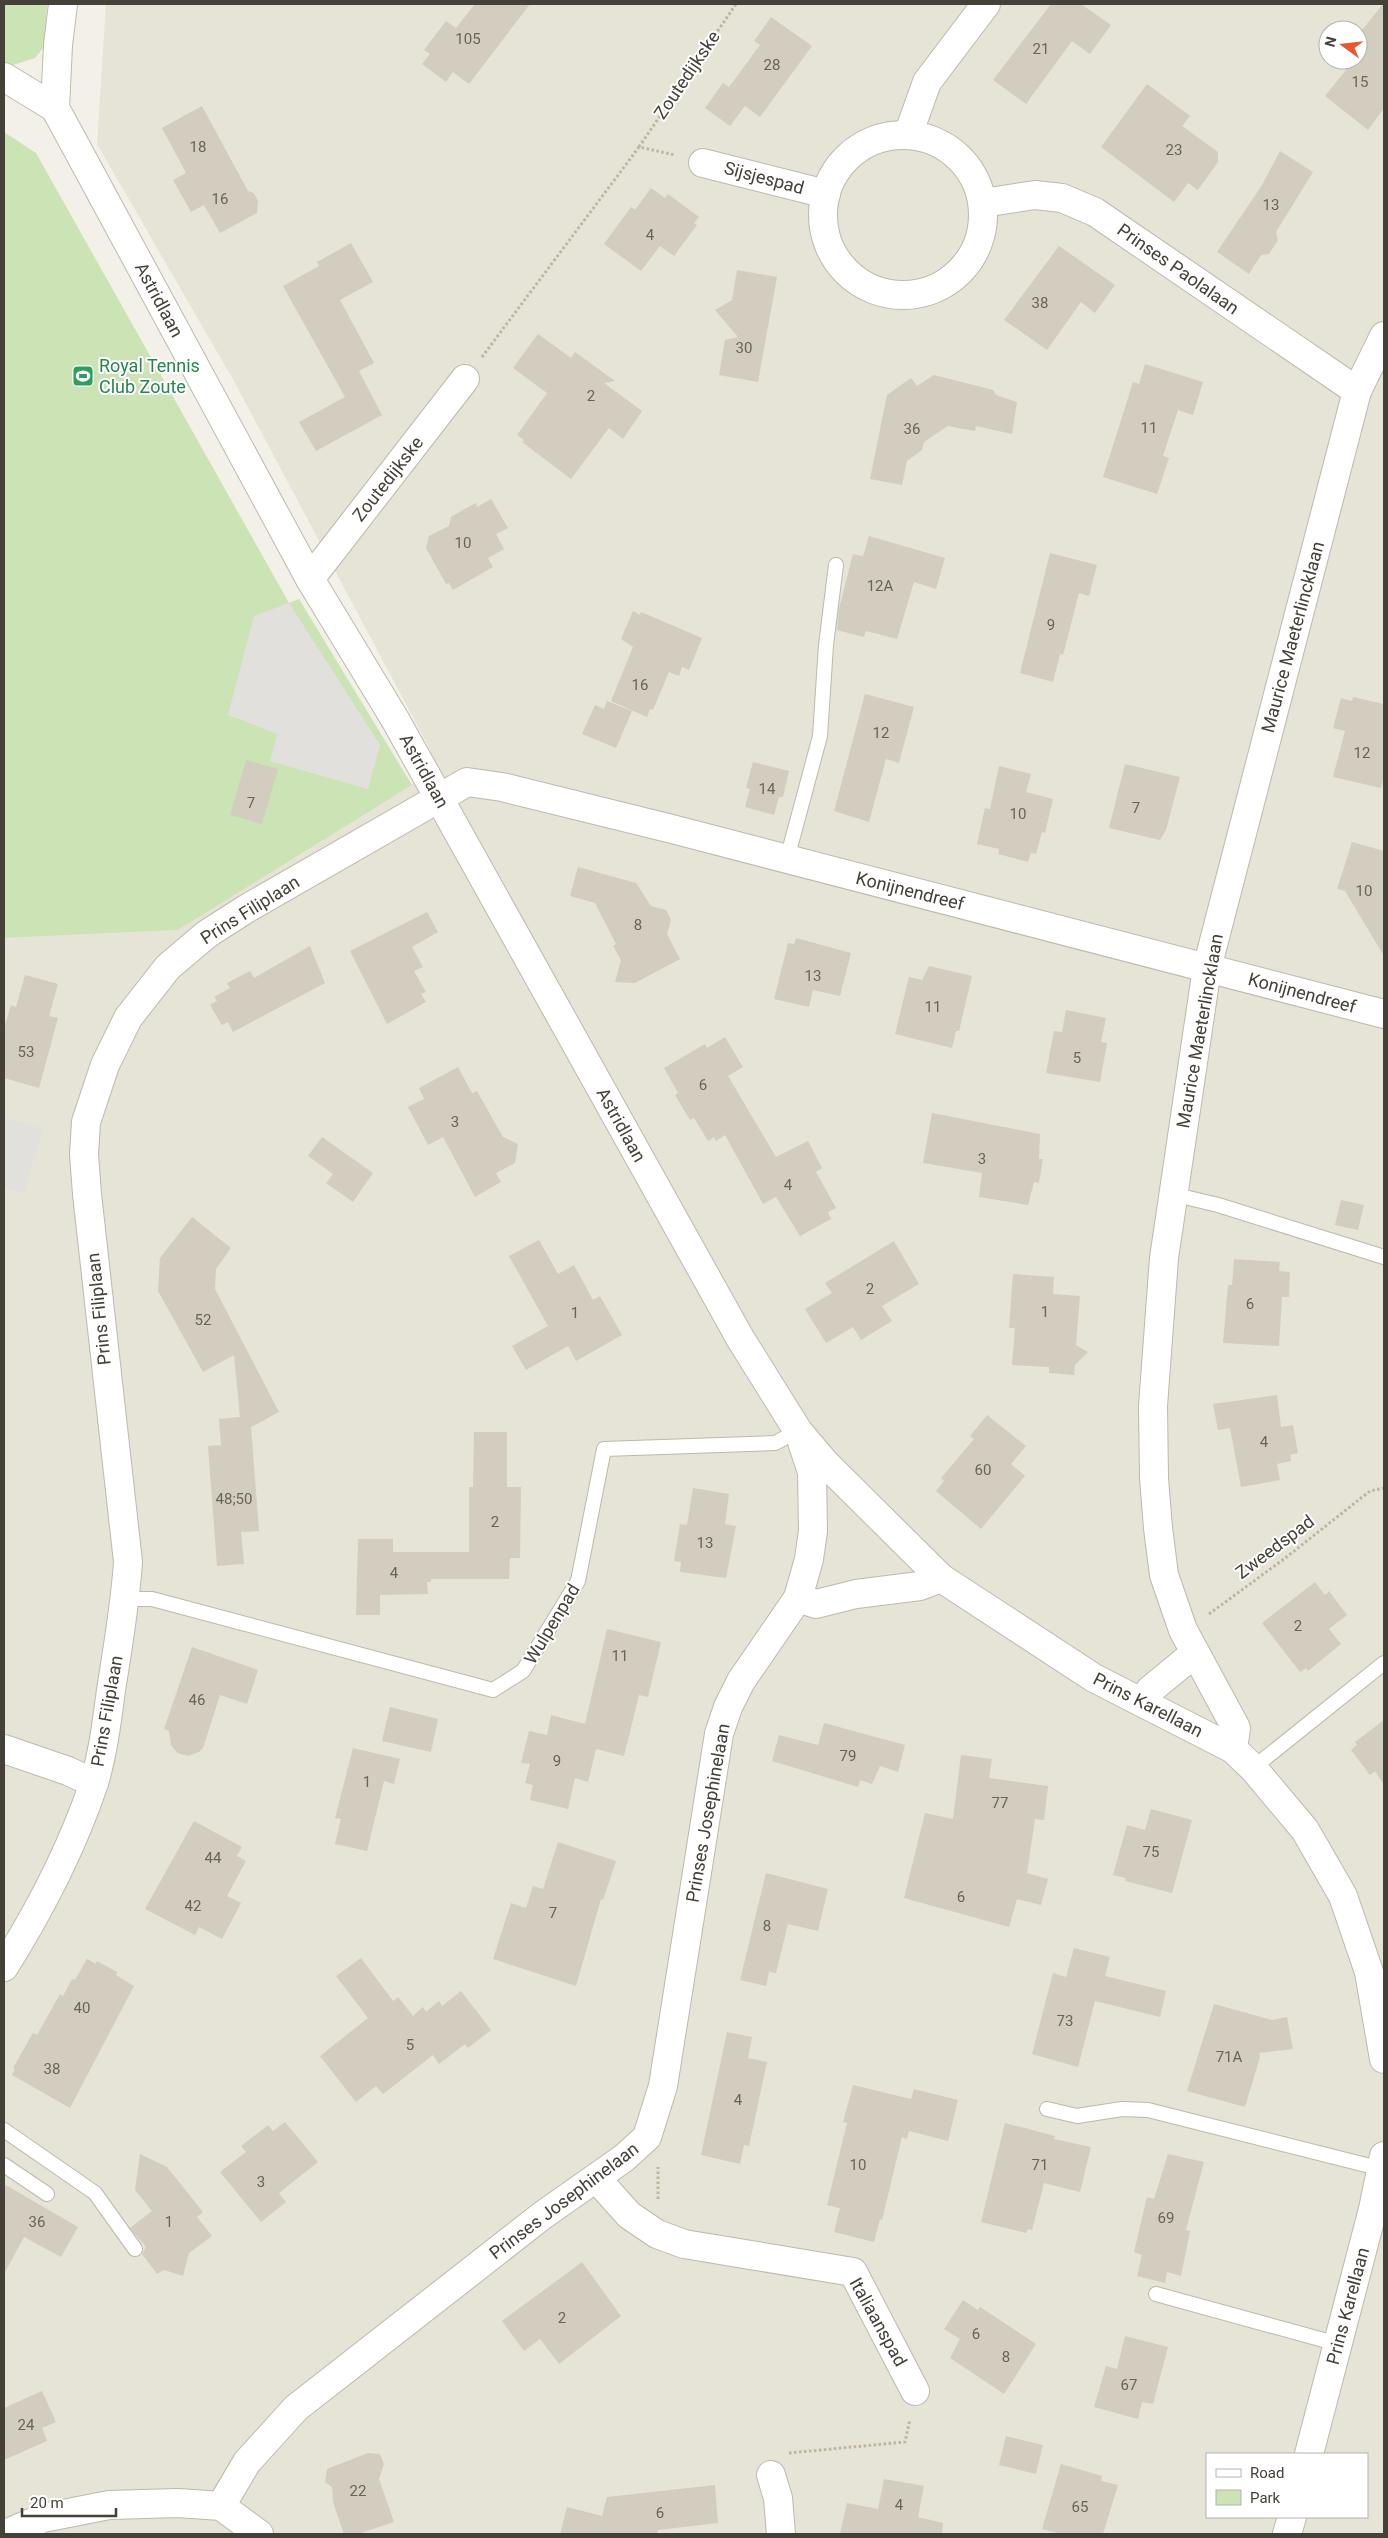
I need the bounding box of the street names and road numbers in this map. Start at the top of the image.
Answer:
street label: Zoutedijkske [649,27,724,123]
street label: Sijsjespad [722,157,806,198]
street label: Prinses Paolalaan [1113,219,1243,318]
street label: Astridlaan [131,259,188,341]
street label: Zoutedijkske [348,432,427,525]
street label: Maurice Maeterlincklaan [1257,539,1328,735]
street label: Astridlaan [396,730,453,811]
street label: Konijnendreef [854,867,967,914]
street label: Prins Filiplaan [196,871,303,948]
street label: Maurice Maeterlincklaan [1172,932,1227,1130]
street label: Konijnendreef [1246,968,1359,1017]
street label: Astridlaan [593,1084,650,1165]
street label: Prins Filiplaan [82,1252,115,1366]
street label: Zweedspad [1231,1510,1318,1583]
street label: Wulpenpad [519,1580,584,1668]
street label: Prins Filiplaan [86,1654,127,1768]
street label: Prins Karellaan [1090,1668,1207,1741]
street label: Prinses Josephinelaan [681,1722,734,1904]
street label: Prinses Josephinelaan [485,2138,642,2264]
street label: Prins Karellaan [1322,2245,1373,2367]
street label: Italiaanspad [845,2274,911,2370]

